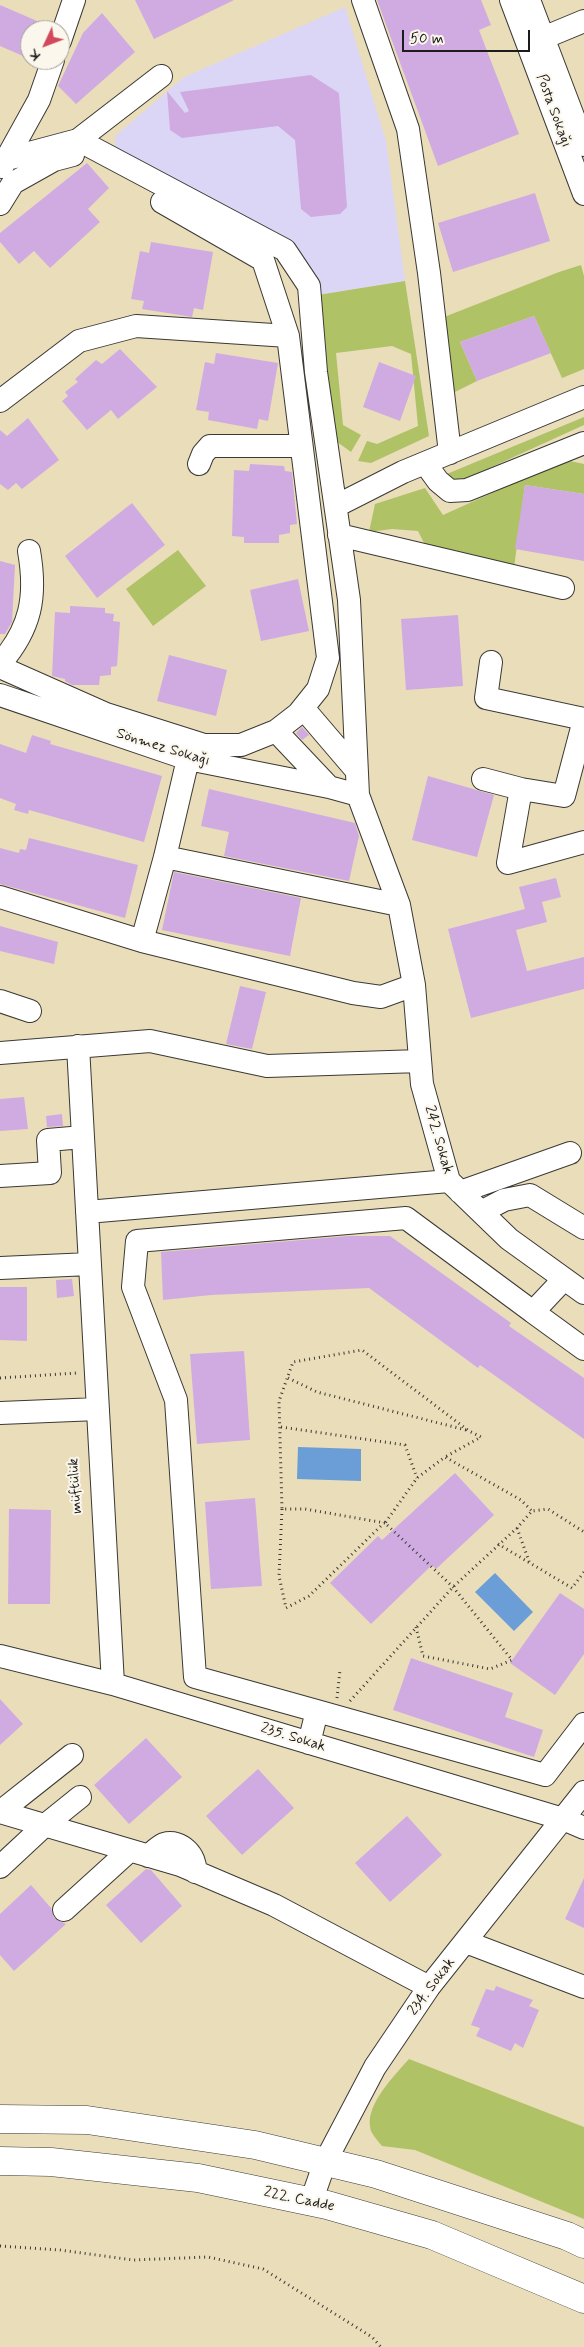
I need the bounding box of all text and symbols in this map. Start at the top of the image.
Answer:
north arrow [20,20,70,70]
scale bar [404,20,532,52]
text: 50 m [410,29,444,49]
text: K [25,45,45,64]
street label: Posta Sokağı [531,72,575,150]
street label: Sönmez Sokağı [114,725,212,771]
street label: 242. Sokak [420,1104,456,1176]
street label: müftülük [65,1458,87,1514]
street label: 235. Sokak [258,1720,328,1756]
street label: 234. Sokak [404,1955,460,2019]
street label: 222. Cadde [262,2184,336,2216]

